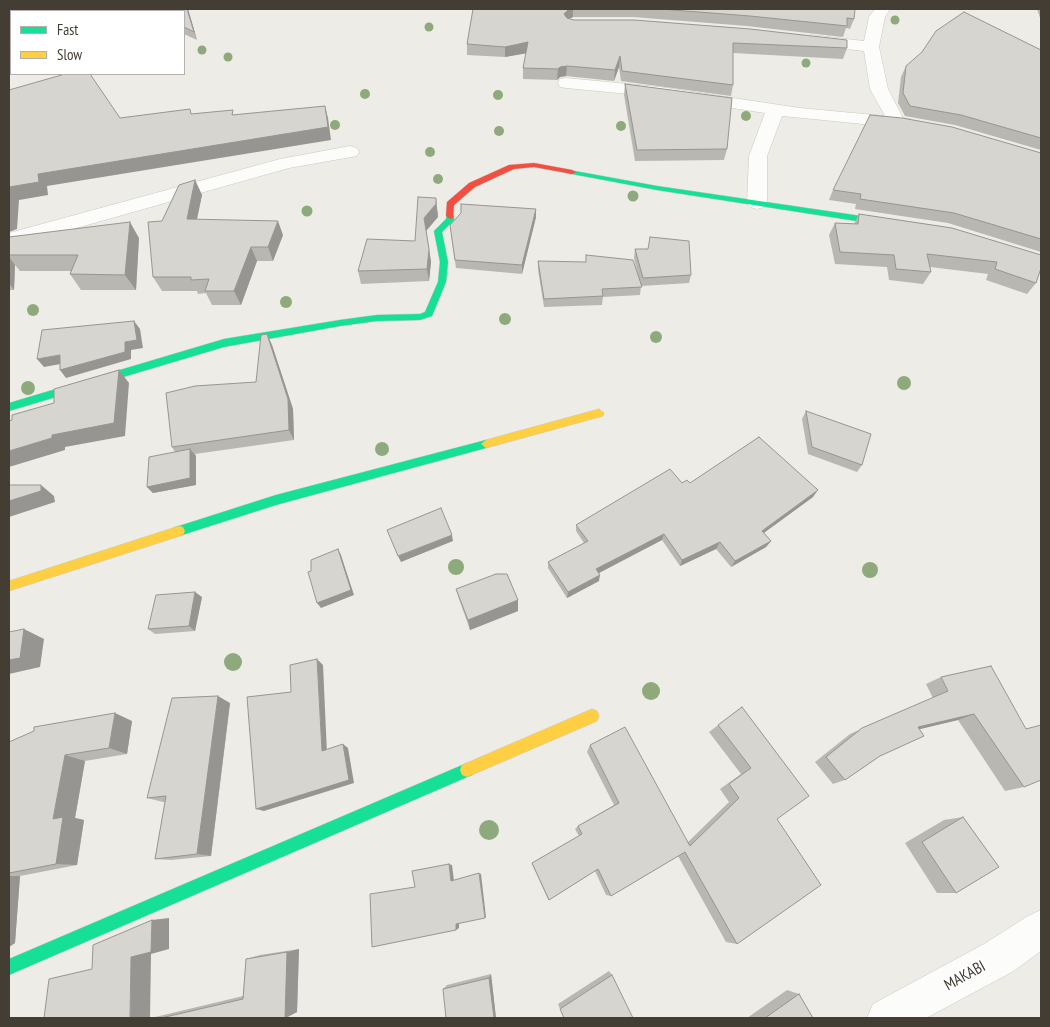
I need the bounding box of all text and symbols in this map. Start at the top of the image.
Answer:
legend [10,10,185,75]
text: Fast [57,20,78,39]
text: Slow [57,45,82,64]
street label: MAKABI [941,957,989,995]

